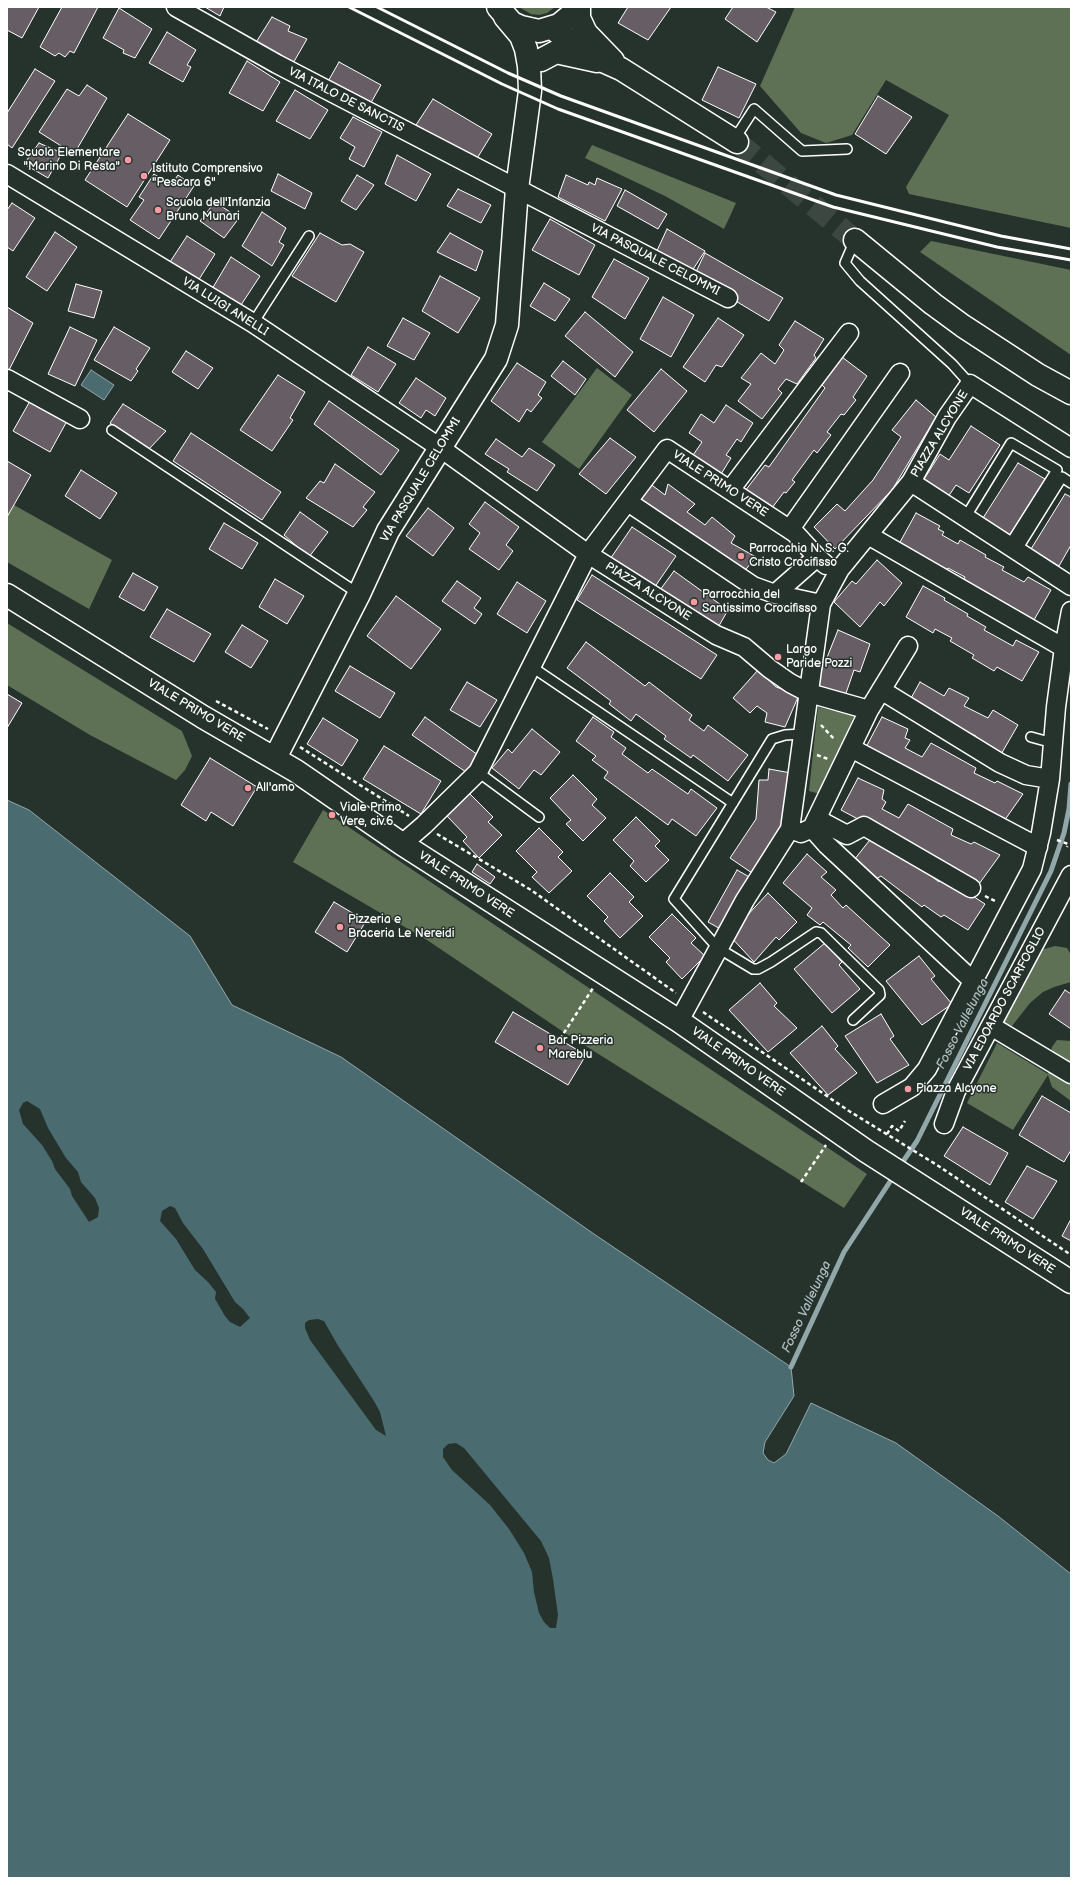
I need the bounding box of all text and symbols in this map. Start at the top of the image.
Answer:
street label: VIA ITALO DE SANCTIS [286,65,406,135]
place label: Scuola Elementare "Marino Di Resta" [17,146,120,174]
marker: Scuola Elementare "Marino Di Resta" [123,155,133,165]
place label: Istituto Comprensivo "Pescara 6" [152,162,263,190]
marker: Istituto Comprensivo "Pescara 6" [139,171,149,181]
place label: Scuola dell'Infanzia Bruno Munari [166,196,271,224]
marker: Scuola dell'Infanzia Bruno Munari [153,205,163,215]
street label: VIA PASQUALE CELOMMI [588,221,722,299]
street label: VIA LUIGI ANELLI [179,275,271,339]
street label: PIAZZA ALCYONE [908,388,972,480]
street label: VIA PASQUALE CELOMMI [378,415,464,545]
street label: VIALE PRIMO VERE [670,448,770,520]
place label: Parrocchia N. S. G. Cristo Crocifisso [749,542,849,570]
marker: Parrocchia N. S. G. Cristo Crocifisso [736,551,746,561]
street label: PIAZZA ALCYONE [602,560,694,624]
place label: Parrocchia del Santissimo Crocifisso [702,588,817,616]
marker: Parrocchia del Santissimo Crocifisso [689,597,699,607]
place label: Largo Paride Pozzi [786,643,852,671]
marker: Largo Paride Pozzi [773,652,783,662]
street label: VIALE PRIMO VERE [145,676,247,746]
place label: All'amo [256,781,295,795]
marker: All'amo [243,783,253,793]
place label: Viale Primo Vere, civ.6 [340,801,401,829]
marker: Viale Primo Vere, civ.6 [327,810,337,820]
street label: VIALE PRIMO VERE [416,849,516,921]
place label: Pizzeria e Braceria Le Nereidi [348,913,455,941]
marker: Pizzeria e Braceria Le Nereidi [335,922,345,932]
street label: VIA EDOARDO SCARFOGLIO [961,925,1049,1073]
water label: Fosso Vallelunga [933,976,993,1072]
street label: VIALE PRIMO VERE [688,1024,788,1100]
place label: Bar Pizzeria Mareblu [548,1034,613,1062]
marker: Bar Pizzeria Mareblu [535,1043,545,1053]
place label: Piazza Alcyone [916,1082,997,1096]
marker: Piazza Alcyone [903,1084,913,1094]
street label: VIALE PRIMO VERE [957,1205,1057,1277]
water label: Fosso Vallelunga [779,1259,835,1355]

